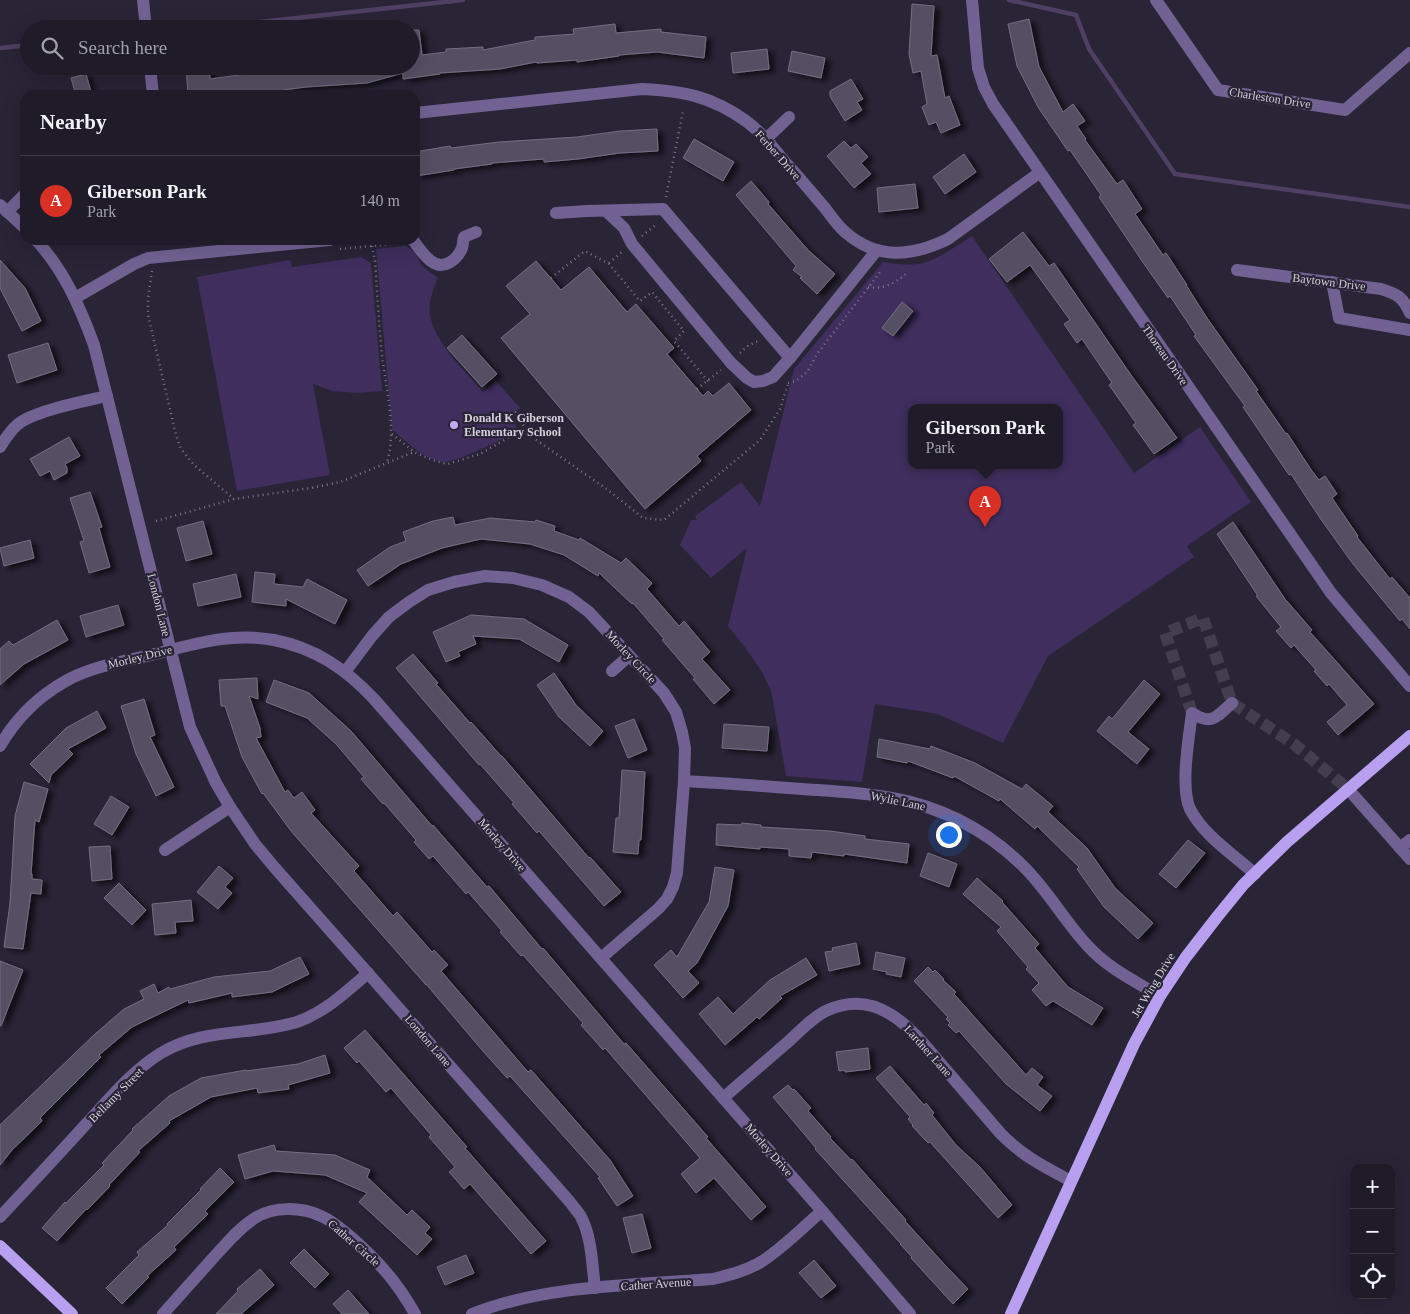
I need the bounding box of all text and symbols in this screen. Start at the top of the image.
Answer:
search box [20,20,420,75]
icon: search [38,34,66,62]
text: Search here [78,37,167,58]
street label: Charleston Drive [1228,85,1312,111]
text: Nearby [40,110,107,134]
street label: Ferber Drive [752,127,804,183]
text: Giberson Park [87,181,207,202]
text: A [50,192,62,209]
text: 140 m [360,192,400,209]
text: Park [87,203,116,220]
street label: Baytown Drive [1292,271,1366,293]
street label: Thoreau Drive [1139,322,1191,388]
popup [908,404,1063,469]
place label: Donald K Giberson Elementary School [464,411,564,439]
text: Giberson Park [926,417,1045,438]
marker: Donald K Giberson Elementary School [448,419,460,431]
text: Park [926,439,955,456]
pin: A [969,486,1001,527]
street label: London Lane [144,572,174,638]
street label: Morley Circle [603,627,659,687]
street label: Morley Drive [106,642,174,672]
street label: Wylie Lane [869,788,927,814]
street label: Morley Drive [475,816,529,874]
your location [936,822,962,848]
street label: Jet Wing Drive [1128,950,1178,1020]
street label: London Lane [402,1012,454,1070]
street label: Lardner Lane [901,1022,955,1080]
street label: Bellamy Street [86,1064,147,1125]
street label: Morley Drive [742,1121,796,1179]
map controls [1350,1164,1395,1299]
button: + [1350,1164,1395,1209]
button: − [1350,1209,1395,1254]
street label: Cather Circle [325,1217,383,1269]
button: locate [1350,1254,1395,1299]
street label: Cather Avenue [620,1275,692,1293]

